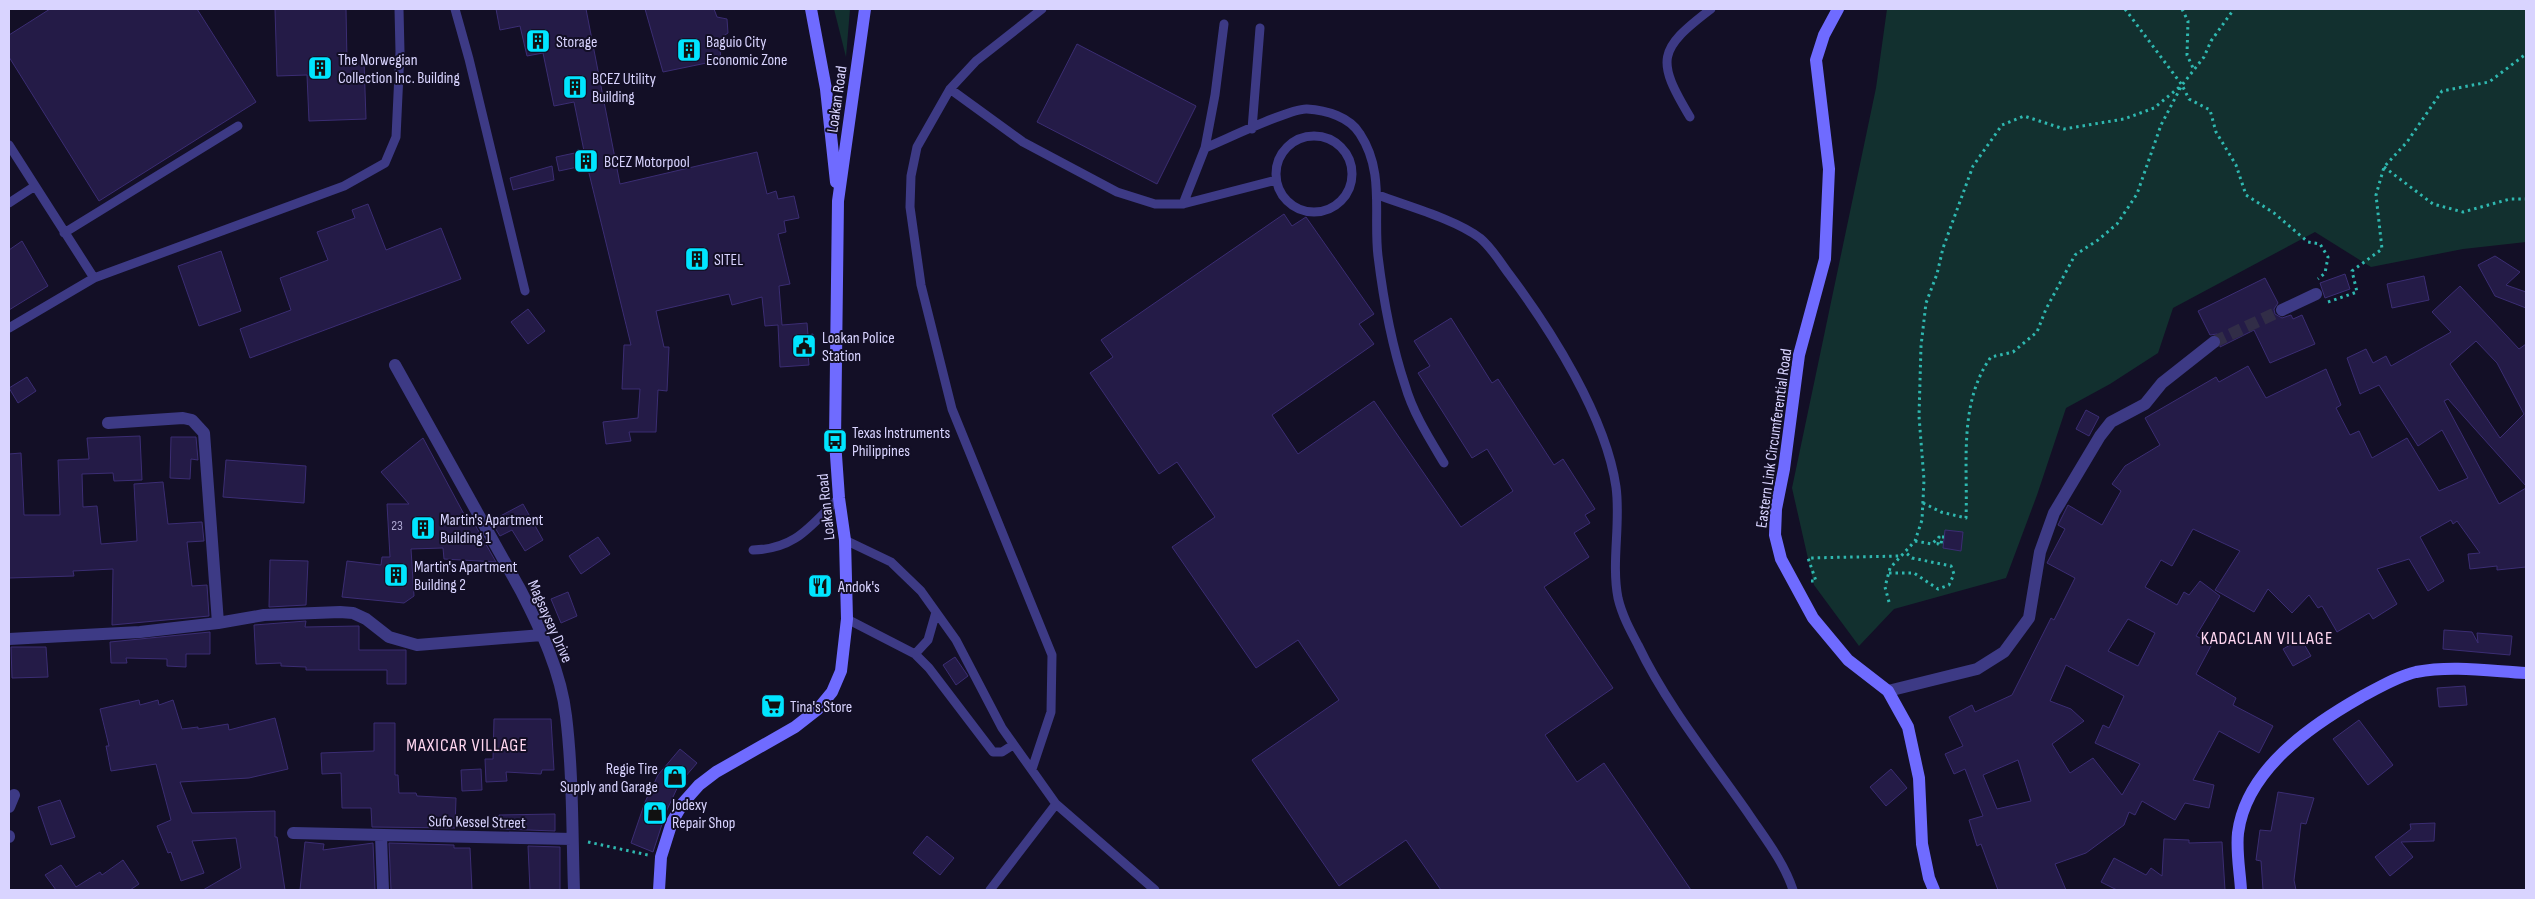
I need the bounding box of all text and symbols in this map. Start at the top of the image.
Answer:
building icon: Storage [525,28,551,54]
place label: Storage [556,33,598,52]
place label: Baguio City Economic Zone [706,33,787,70]
building icon: Baguio City Economic Zone [676,37,702,63]
place label: The Norwegian Collection Inc. Building [338,51,460,88]
building icon: The Norwegian Collection Inc. Building [307,55,333,81]
street label: Loakan Road [823,65,852,134]
place label: BCEZ Utility Building [592,70,656,107]
building icon: BCEZ Utility Building [562,74,588,100]
building icon: BCEZ Motorpool [573,148,599,174]
place label: BCEZ Motorpool [604,153,690,172]
building icon: SITEL [684,246,710,272]
place label: SITEL [714,251,743,270]
place label: Loakan Police Station [822,329,895,366]
public building icon: Loakan Police Station [791,333,817,359]
street label: Eastern Link Circumferential Road [1752,347,1796,529]
place label: Texas Instruments Philippines [852,424,950,461]
bus stop icon: Texas Instruments Philippines [822,428,848,454]
street label: Loakan Road [814,473,839,541]
place label: Martin's Apartment Building 1 [440,511,544,548]
building icon: Martin's Apartment Building 1 [410,515,436,541]
house number: 23 [391,517,403,534]
place label: Martin's Apartment Building 2 [414,558,518,595]
building icon: Martin's Apartment Building 2 [383,562,409,588]
restaurant icon: Andok's [807,573,833,599]
street label: Magsaysay Drive [523,577,576,666]
place label: Andok's [837,578,880,597]
district label: KADACLAN VILLAGE [2201,628,2333,649]
supermarket icon: Tina's Store [760,693,786,719]
place label: Tina's Store [790,698,852,717]
district label: MAXICAR VILLAGE [406,735,528,756]
place label: Regie Tire Supply and Garage [560,760,658,797]
shop icon: Regie Tire Supply and Garage [662,764,688,790]
place label: Jodexy Repair Shop [671,796,735,833]
shop icon: Jodexy Repair Shop [642,800,668,826]
street label: Sufo Kessel Street [428,812,526,833]

